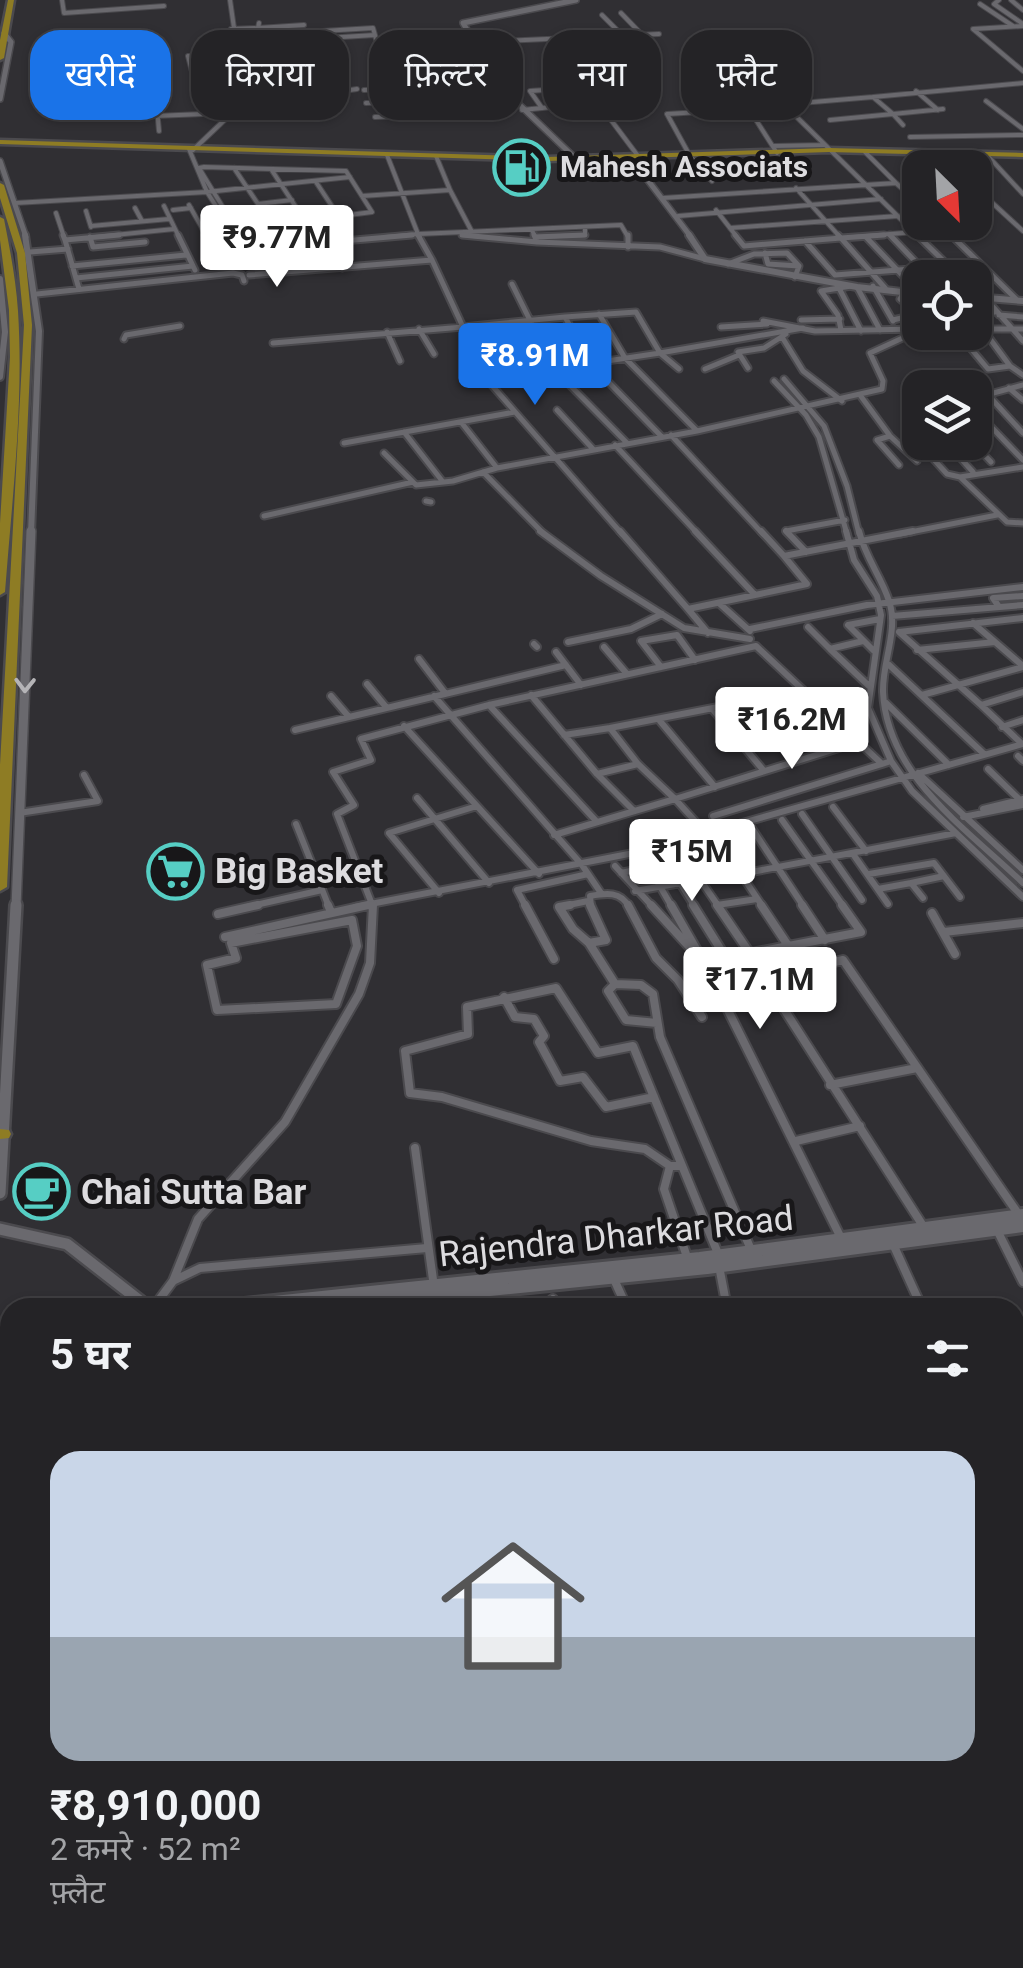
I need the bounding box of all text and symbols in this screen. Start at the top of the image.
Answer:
chip: खरीदें [30,30,171,120]
chip: किराया [191,30,349,120]
chip: फ़िल्टर [369,30,523,120]
chip: नया [543,30,661,120]
chip: फ़्लैट [681,30,812,120]
fuel station icon: Mahesh Associats [491,137,551,197]
place label: Mahesh Associats [560,149,808,184]
north arrow [902,150,992,240]
map controls [902,150,992,460]
pin: ₹9.77M [196,205,358,290]
text: ₹9.77M [222,218,332,256]
button: locate [902,260,992,350]
pin: ₹8.91M [454,323,616,408]
text: ₹8.91M [480,336,590,374]
button: layers [902,370,992,460]
one-way arrow [15,677,36,693]
pin: ₹16.2M [711,687,873,772]
text: ₹16.2M [737,700,847,738]
pin: ₹15M [633,819,751,904]
text: ₹15M [651,832,733,870]
supermarket icon: Big Basket [146,841,206,901]
place label: Big Basket [215,851,384,892]
pin: ₹17.1M [679,947,841,1032]
text: ₹17.1M [705,960,815,998]
cafe icon: Chai Sutta Bar [12,1162,72,1222]
place label: Chai Sutta Bar [81,1172,307,1213]
street label: Rajendra Dharkar Road [437,1197,795,1276]
text: 5 घर [50,1330,130,1379]
icon: filters [920,1331,975,1386]
icon: home [423,1516,603,1696]
text: ₹8,910,000 [50,1781,261,1830]
text: 2 कमरे · 52 m² [50,1830,241,1868]
text: फ़्लैट [50,1873,105,1911]

